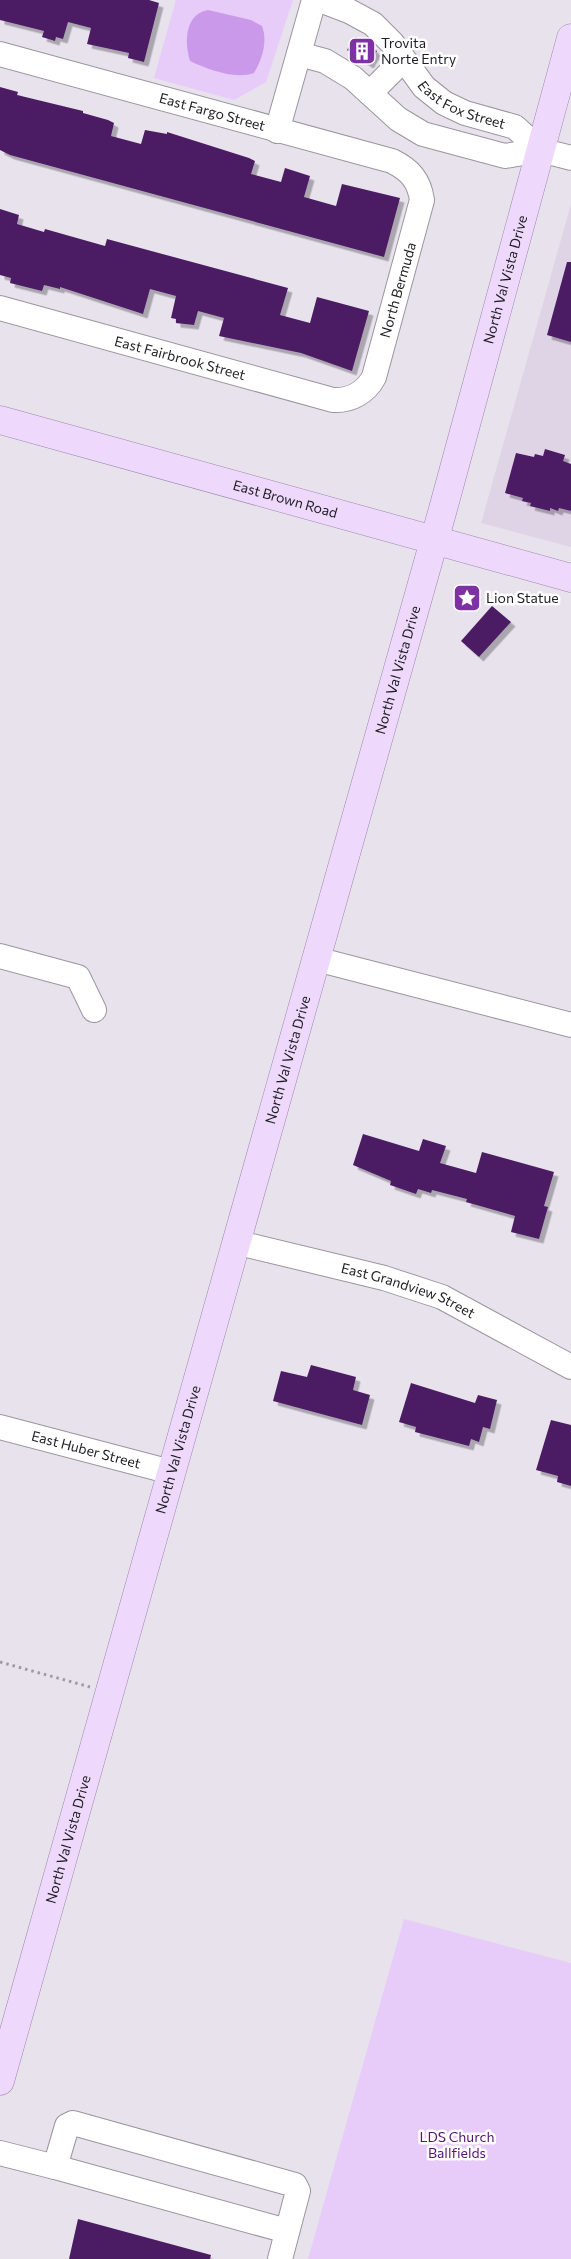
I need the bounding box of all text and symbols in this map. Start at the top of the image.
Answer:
place label: Trovita Norte Entry [381,34,456,67]
building icon: Trovita Norte Entry [347,36,377,66]
street label: East Fox Street [414,77,508,132]
street label: East Fargo Street [157,89,268,134]
street label: North Val Vista Drive [479,213,530,346]
street label: North Bermuda [376,240,419,340]
street label: East Fairbrook Street [113,332,248,383]
street label: East Brown Road [231,476,340,521]
place icon: Lion Statue [452,583,482,613]
place label: Lion Statue [486,589,559,606]
street label: North Val Vista Drive [371,604,423,736]
street label: North Val Vista Drive [261,994,313,1126]
street label: East Grandview Street [339,1259,478,1321]
street label: North Val Vista Drive [151,1383,204,1516]
street label: East Huber Street [30,1427,143,1472]
street label: North Val Vista Drive [41,1773,94,1905]
park label: LDS Church Ballfields [420,2128,494,2161]

